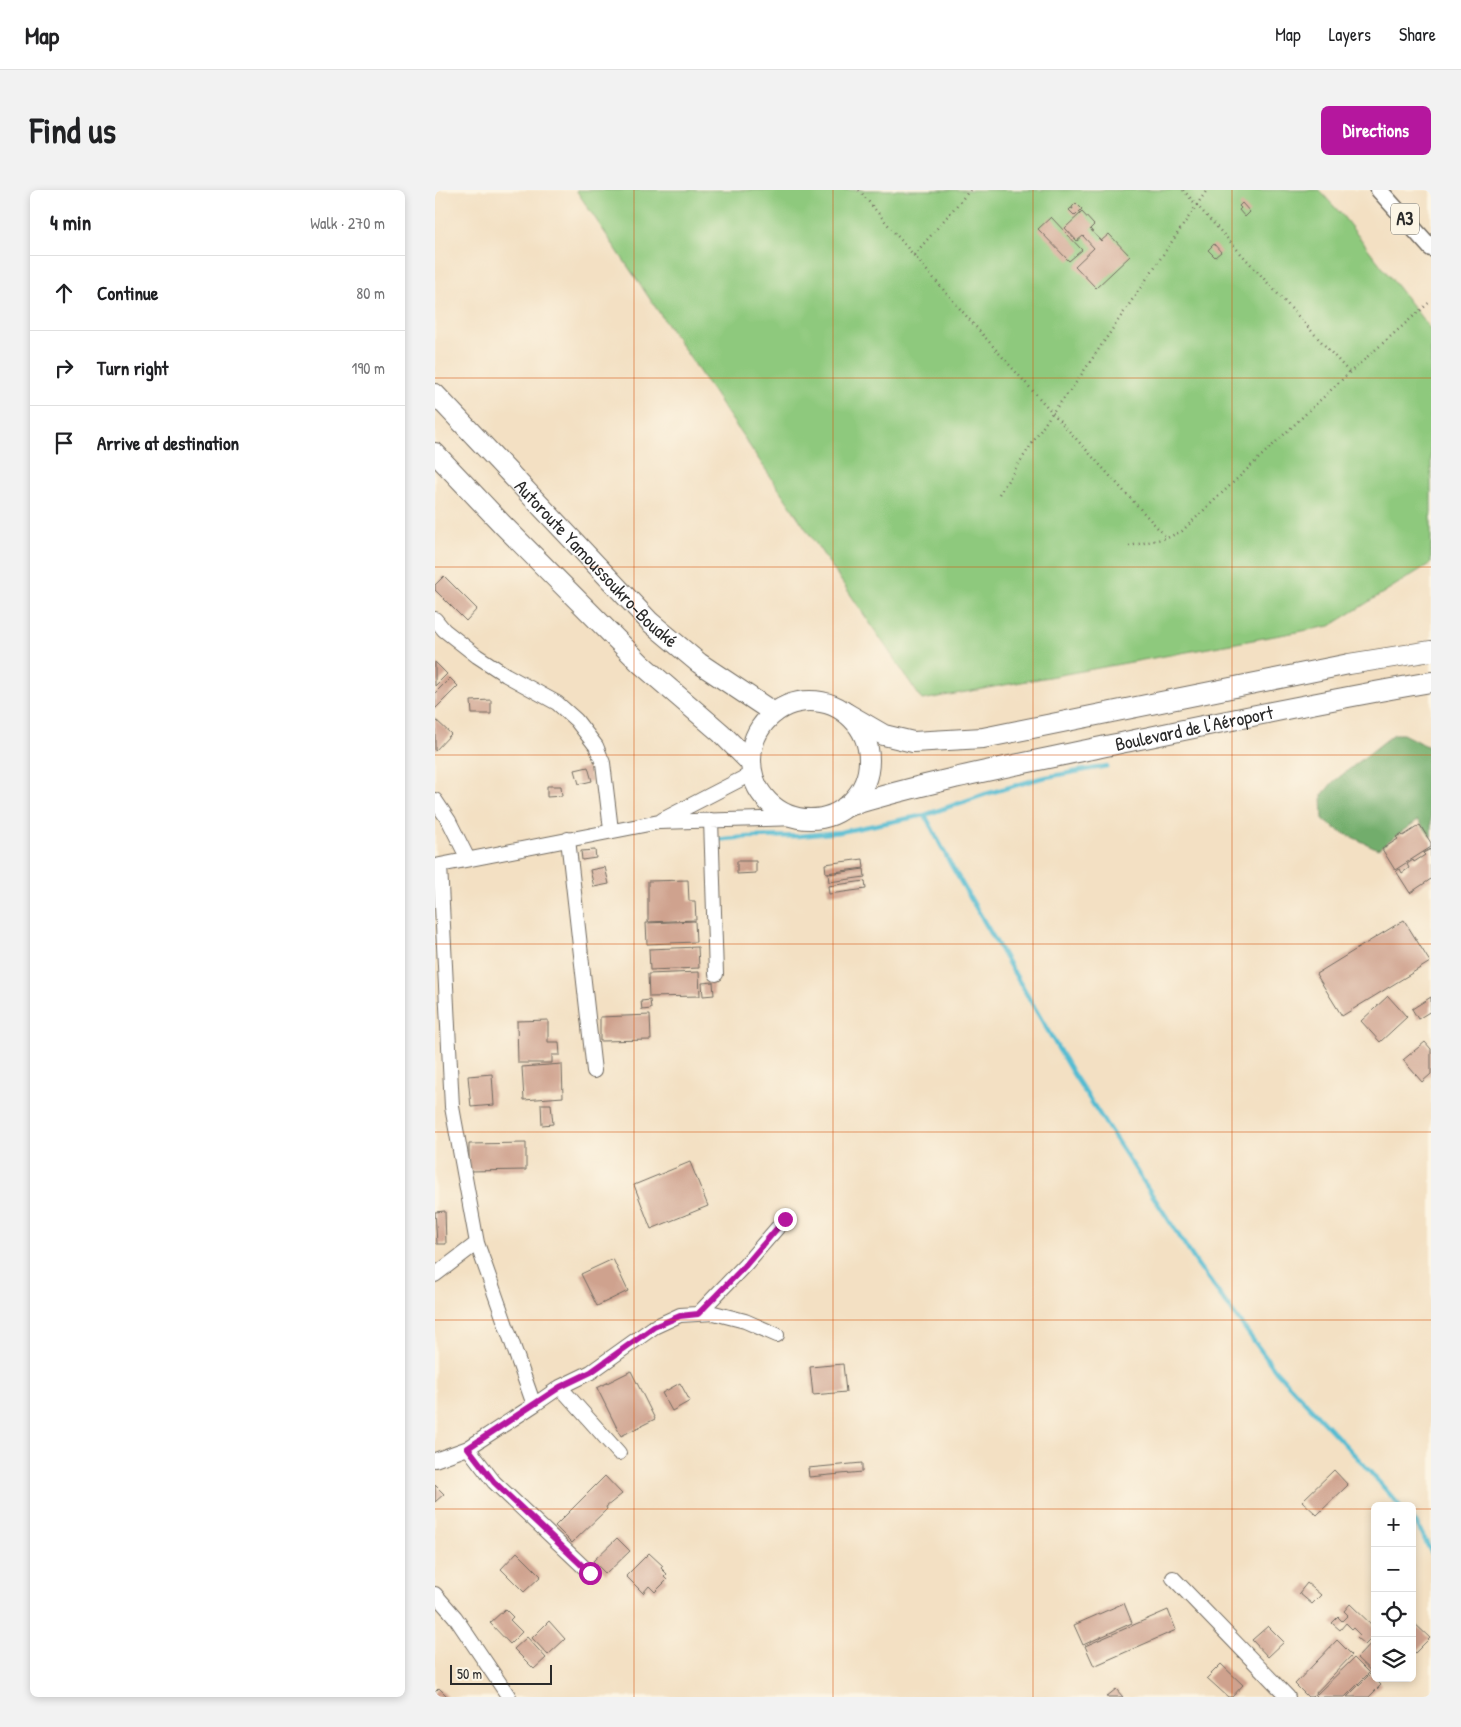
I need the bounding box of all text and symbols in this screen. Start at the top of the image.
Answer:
text: Map [25,19,59,51]
text: Map [1275,22,1301,47]
text: Layers [1329,22,1371,47]
text: Share [1399,22,1436,47]
button: Directions [1321,106,1431,155]
text: Find us [30,107,116,154]
road number: A3 [1391,203,1419,234]
text: 4 min [50,208,91,237]
text: Walk · 270 m [310,212,385,234]
icon: ahead [50,279,78,307]
text: Continue [97,280,158,306]
text: 80 m [356,282,385,304]
icon: right [50,354,78,382]
text: Turn right [97,355,168,381]
text: 190 m [352,357,385,379]
icon: arrive [50,429,78,457]
text: Arrive at destination [97,430,239,456]
street label: Autoroute Yamoussoukro-Bouaké [509,474,684,653]
street label: Boulevard de l'Aéroport [1113,699,1276,757]
route end [774,1208,797,1231]
map controls [1371,1502,1416,1682]
button: + [1371,1502,1416,1547]
button: − [1371,1547,1416,1592]
route start [579,1562,602,1585]
button: locate [1371,1592,1416,1637]
button: layers [1371,1637,1416,1682]
scale bar [450,1662,553,1685]
text: 50 m [457,1664,482,1683]

